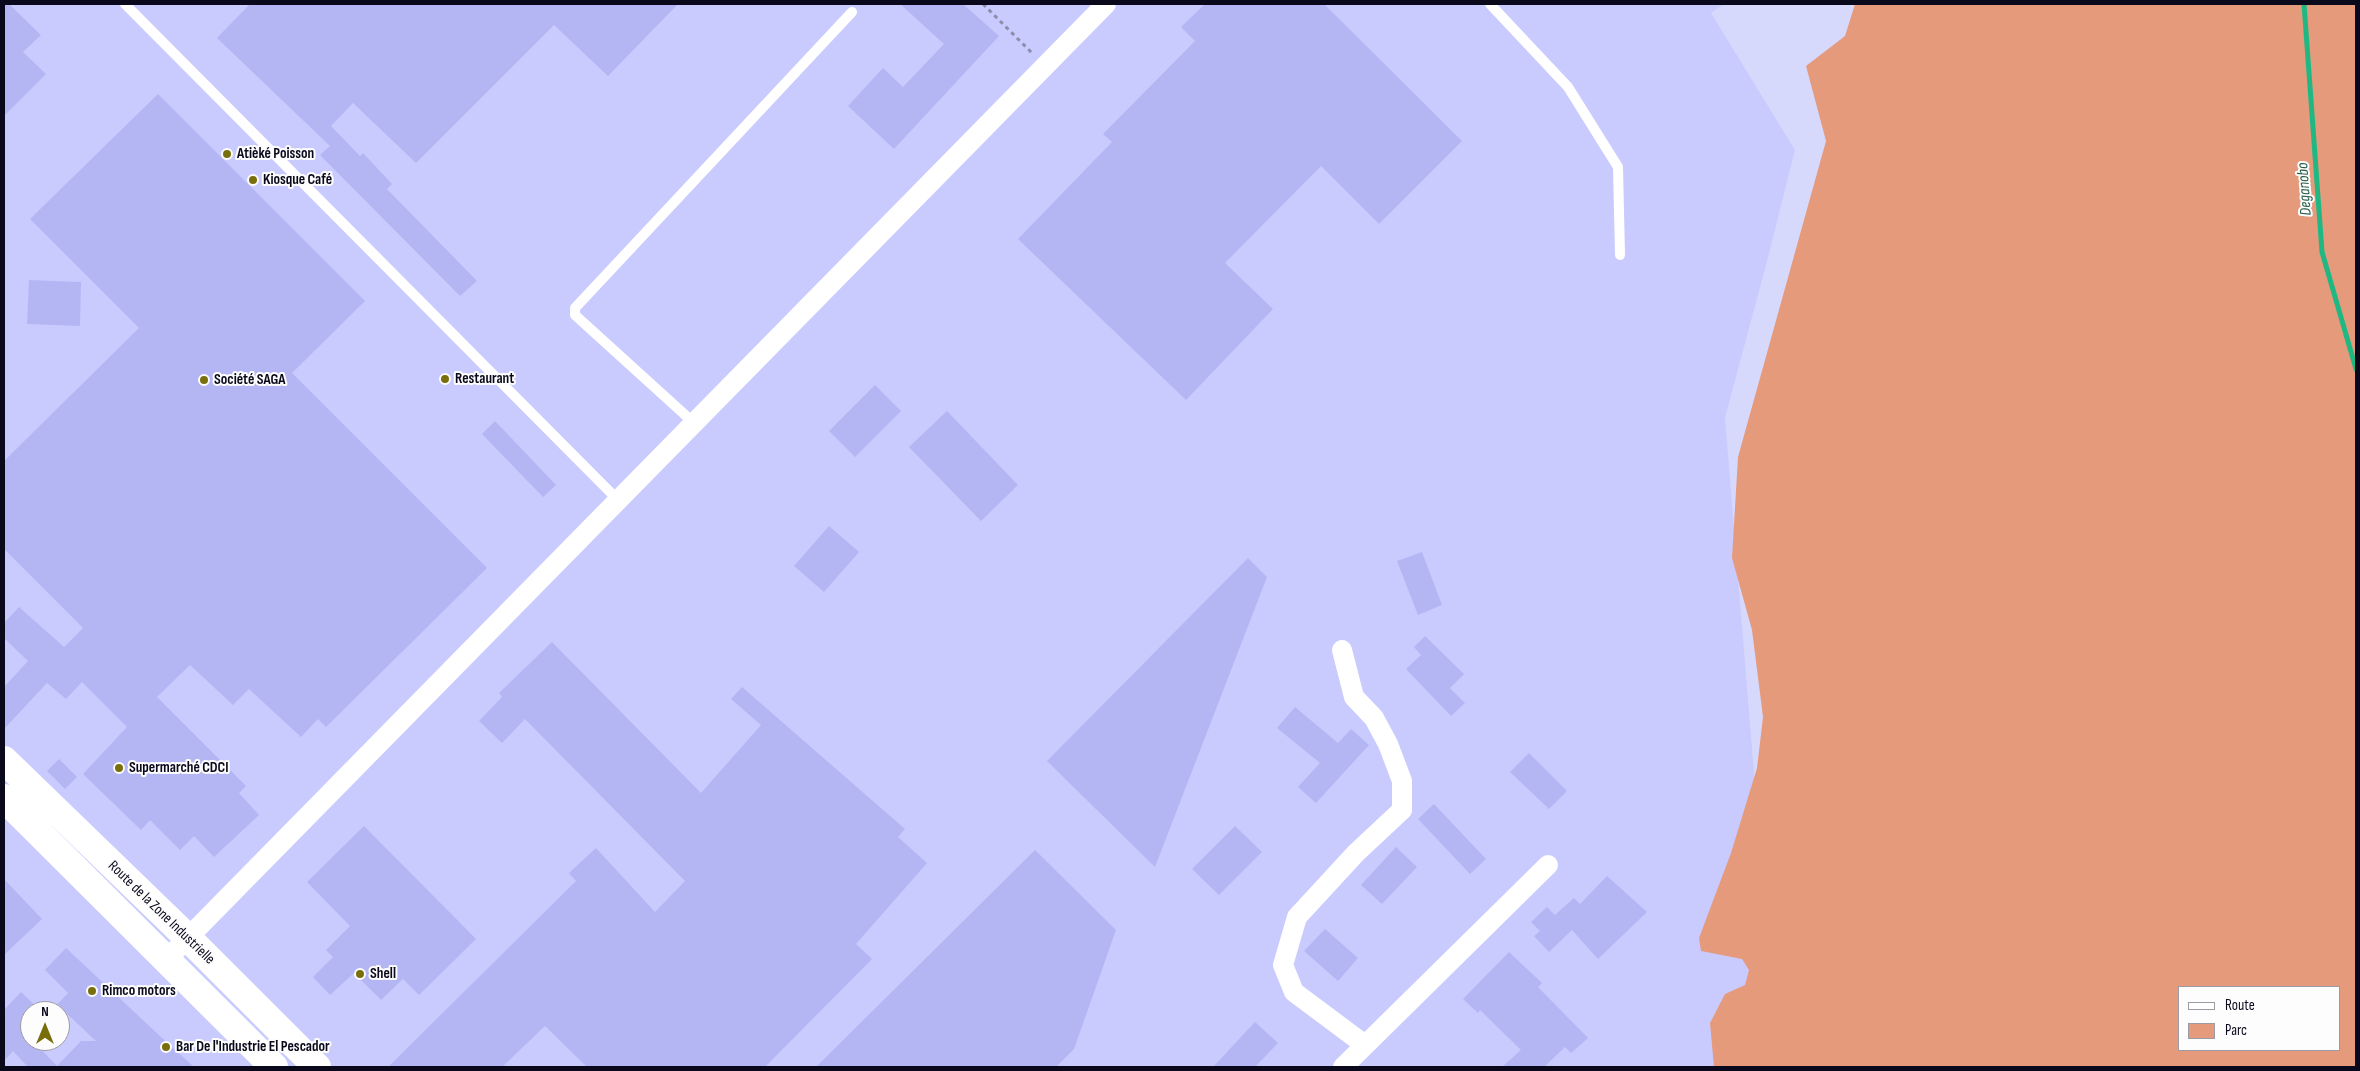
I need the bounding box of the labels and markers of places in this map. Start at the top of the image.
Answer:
place label: Atièké Poisson [237,145,314,163]
marker: Atièké Poisson [221,148,233,160]
place label: Kiosque Café [263,171,332,189]
marker: Kiosque Café [247,174,259,186]
place label: Restaurant [455,370,514,388]
place label: Société SAGA [214,371,285,389]
marker: Restaurant [439,373,451,385]
marker: Société SAGA [198,374,210,386]
place label: Supermarché CDCI [129,759,229,777]
marker: Supermarché CDCI [113,762,125,774]
place label: Shell [370,965,396,983]
marker: Shell [354,968,366,980]
place label: Rimco motors [102,982,176,1000]
marker: Rimco motors [86,985,98,997]
place label: Bar De l'Industrie El Pescador [176,1038,330,1056]
marker: Bar De l'Industrie El Pescador [160,1041,172,1053]

